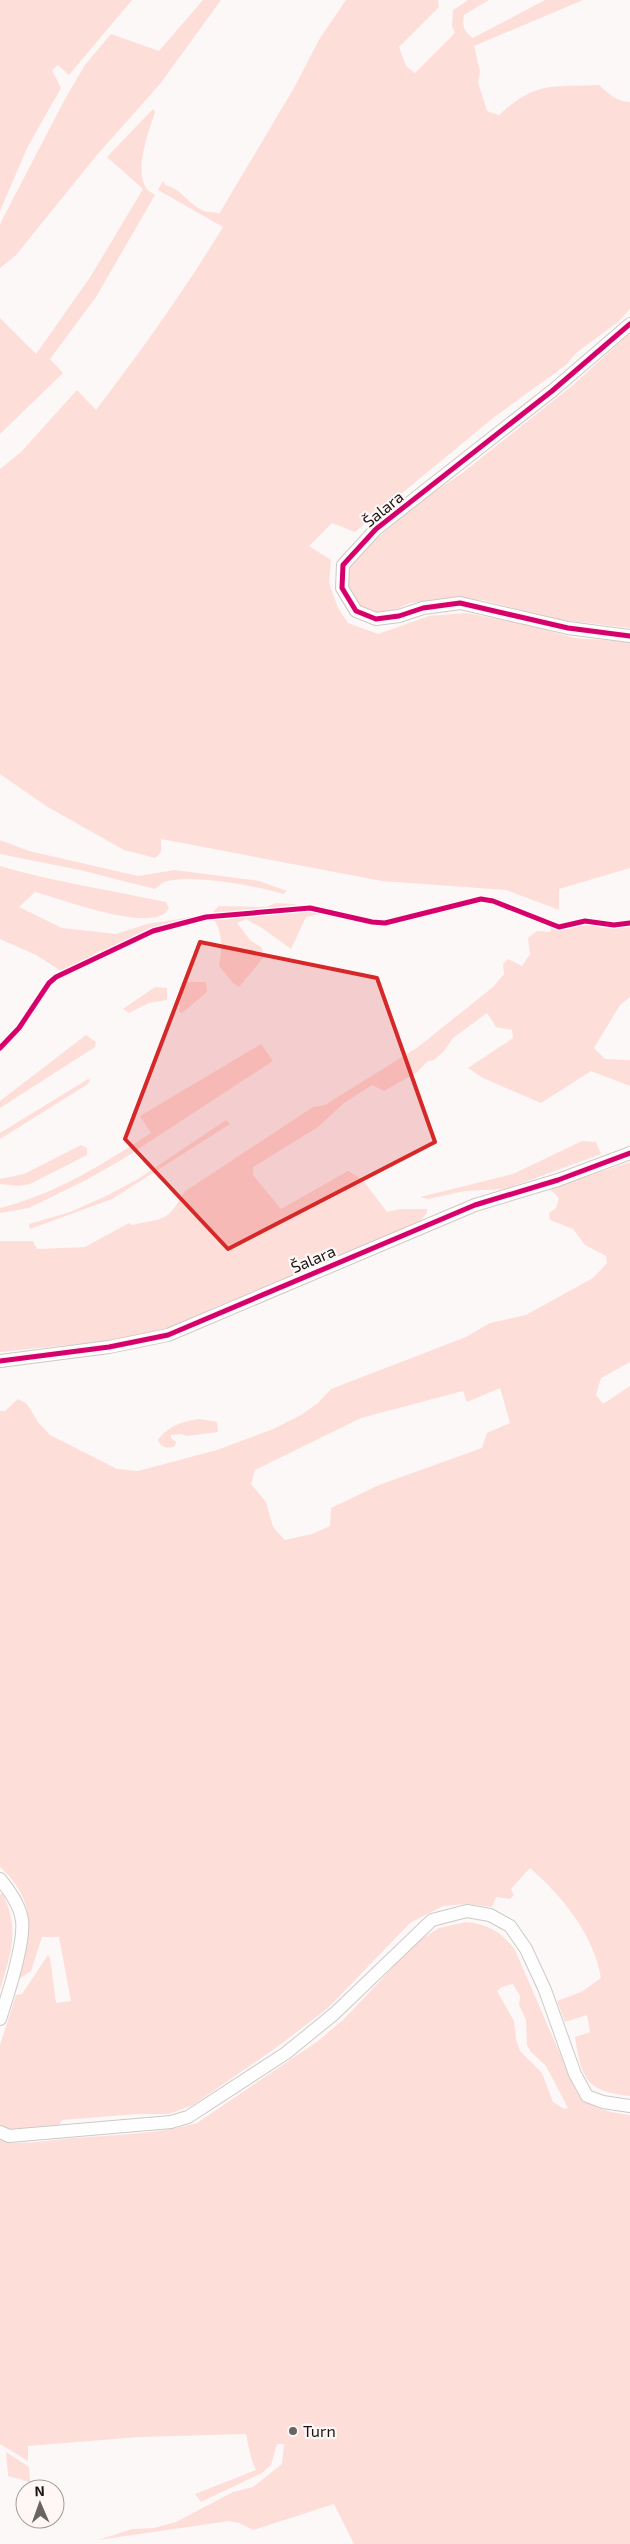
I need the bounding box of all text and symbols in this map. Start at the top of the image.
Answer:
street label: Šalara [359,487,407,531]
street label: Šalara [288,1241,338,1276]
place label: Turn [303,2421,336,2440]
marker: Turn [287,2425,299,2437]
north arrow [15,2479,65,2529]
text: N [34,2482,45,2499]

